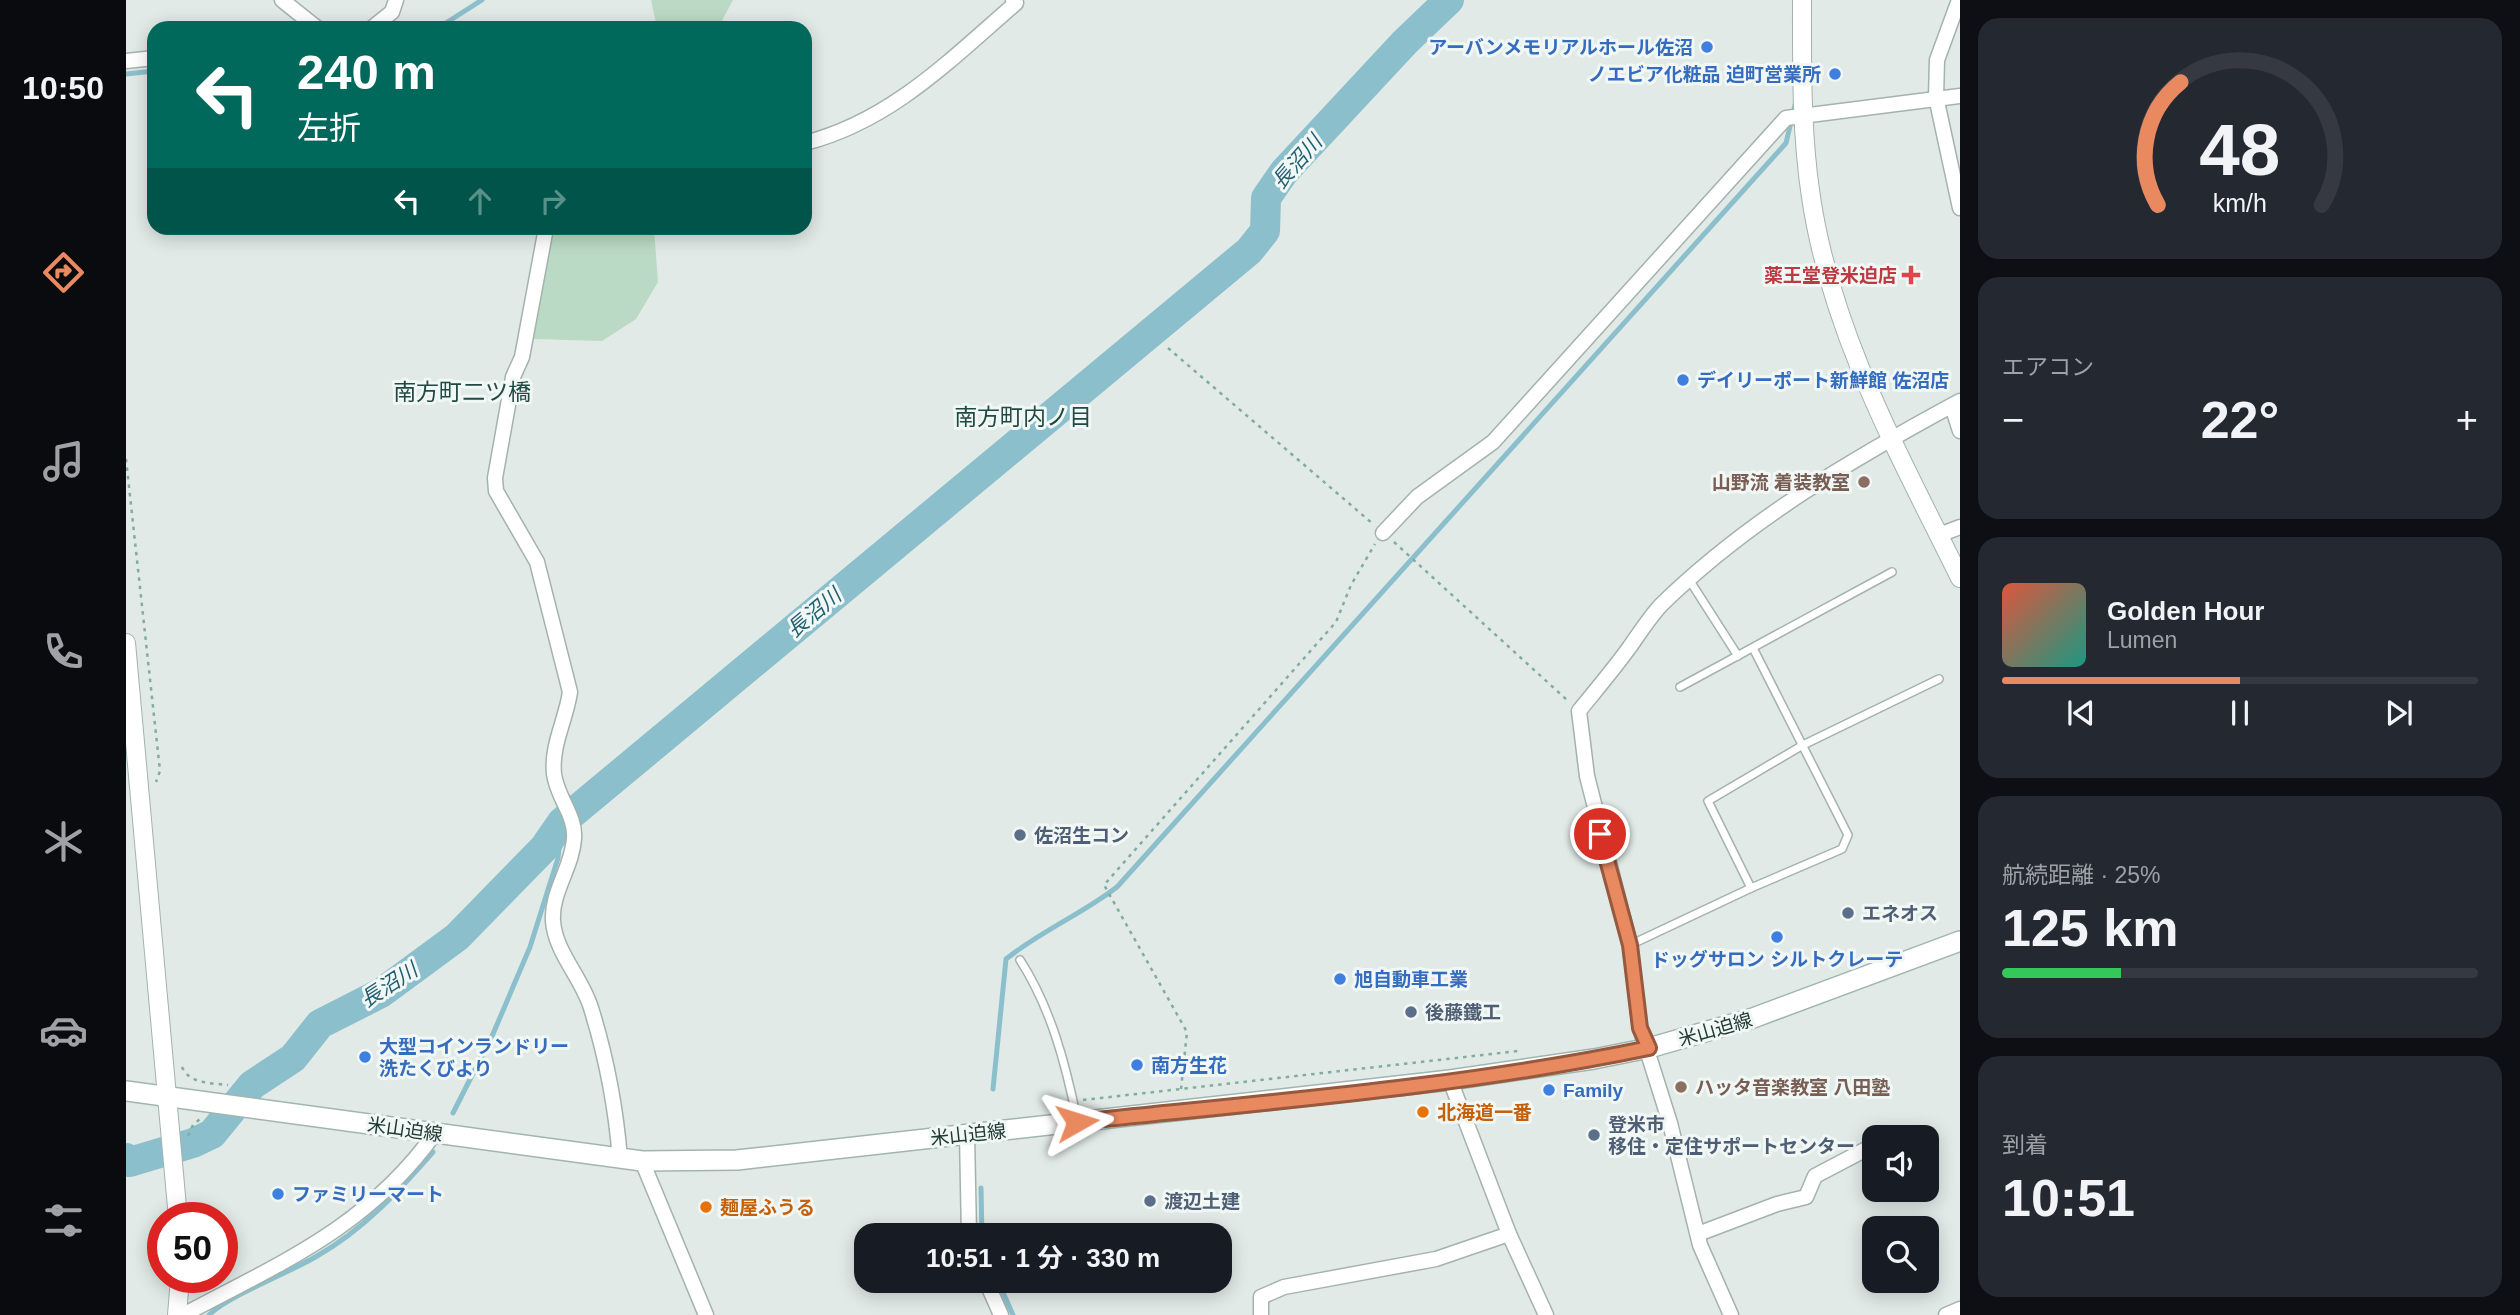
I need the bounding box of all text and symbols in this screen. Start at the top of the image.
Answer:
place label: アーバンメモリアルホール佐沼 [1428,37,1693,58]
marker: アーバンメモリアルホール佐沼 [1699,39,1715,55]
text: 240 m [297,45,436,99]
icon: left [182,49,273,140]
place label: ノエビア化粧品 迫町営業所 [1588,64,1821,85]
marker: ノエビア化粧品 迫町営業所 [1827,66,1843,82]
text: 10:50 [22,70,104,106]
text: 48 [2200,109,2280,190]
text: 左折 [297,110,361,146]
water label: 長沼川 [1267,129,1327,193]
icon: left [388,182,426,220]
icon: ahead [461,182,499,220]
icon: right [534,182,572,220]
text: km/h [2213,189,2267,217]
icon: directions [39,248,88,297]
place label: 薬王堂登米迫店 [1764,265,1897,286]
marker: 薬王堂登米迫店 [1903,267,1919,283]
text: エアコン [2002,354,2094,380]
place label: デイリーポート新鮮館 佐沼店 [1697,370,1949,391]
marker: デイリーポート新鮮館 佐沼店 [1675,372,1691,388]
district label: 南方町二ツ橋 [393,379,531,405]
text: 22° [2201,391,2279,449]
text: − [2002,399,2024,441]
text: + [2456,399,2478,441]
district label: 南方町内ノ目 [954,404,1092,430]
icon: music [39,437,88,486]
place label: 山野流 着装教室 [1712,472,1850,493]
marker: 山野流 着装教室 [1856,474,1872,490]
water label: 長沼川 [782,582,847,642]
text: Golden Hour [2107,596,2264,626]
icon: phone [39,627,88,676]
text: Lumen [2107,627,2177,653]
icon: previous [2062,694,2100,732]
icon: pause [2221,694,2259,732]
icon: next [2380,694,2418,732]
pin [1570,804,1630,864]
icon: arrive [1581,815,1619,853]
icon: climate [39,817,88,866]
place label: 佐沼生コン [1034,825,1129,846]
marker: 佐沼生コン [1012,827,1028,843]
text: 航続距離 · 25% [2002,862,2160,888]
text: 125 km [2002,899,2178,957]
place label: エネオス [1862,903,1938,924]
marker: エネオス [1840,905,1856,921]
marker: ドッグサロン シルトクレーテ [1769,929,1785,945]
place label: ドッグサロン シルトクレーテ [1651,949,1903,970]
water label: 長沼川 [356,957,423,1011]
place label: 旭自動車工業 [1354,969,1468,990]
marker: 旭自動車工業 [1332,971,1348,987]
place label: 後藤鐵工 [1425,1002,1501,1023]
marker: 後藤鐵工 [1403,1004,1419,1020]
icon: car [39,1006,88,1055]
street label: 米山迫線 [1676,1009,1755,1050]
place label: 大型コインランドリー 洗たくびより [379,1036,569,1079]
marker: 大型コインランドリー 洗たくびより [357,1049,373,1065]
place label: 南方生花 [1151,1055,1227,1076]
marker: 南方生花 [1129,1057,1145,1073]
place label: ハッタ音楽教室 八田塾 [1695,1077,1890,1098]
marker: ハッタ音楽教室 八田塾 [1673,1079,1689,1095]
place label: Family [1563,1080,1624,1101]
marker: Family [1541,1082,1557,1098]
position arrow [1040,1085,1114,1159]
place label: 北海道一番 [1437,1102,1532,1123]
marker: 北海道一番 [1415,1104,1431,1120]
street label: 米山迫線 [366,1114,444,1145]
place label: 登米市 移住・定住サポートセンター [1608,1114,1855,1157]
street label: 米山迫線 [929,1120,1007,1149]
map controls [1862,1125,1939,1293]
button: sound [1862,1125,1939,1202]
marker: 登米市 移住・定住サポートセンター [1586,1127,1602,1143]
text: 到着 [2002,1132,2048,1158]
text: 10:51 [2002,1169,2135,1227]
place label: ファミリーマート [292,1184,444,1205]
marker: ファミリーマート [270,1186,286,1202]
place label: 渡辺土建 [1164,1191,1240,1212]
marker: 渡辺土建 [1142,1193,1158,1209]
icon: filters [39,1196,88,1245]
place label: 麺屋ふうる [720,1197,815,1218]
marker: 麺屋ふうる [698,1199,714,1215]
speed limit sign: 50 [147,1202,238,1293]
button: search [1862,1216,1939,1293]
text: 10:51 · 1 分 · 330 m [926,1243,1160,1273]

